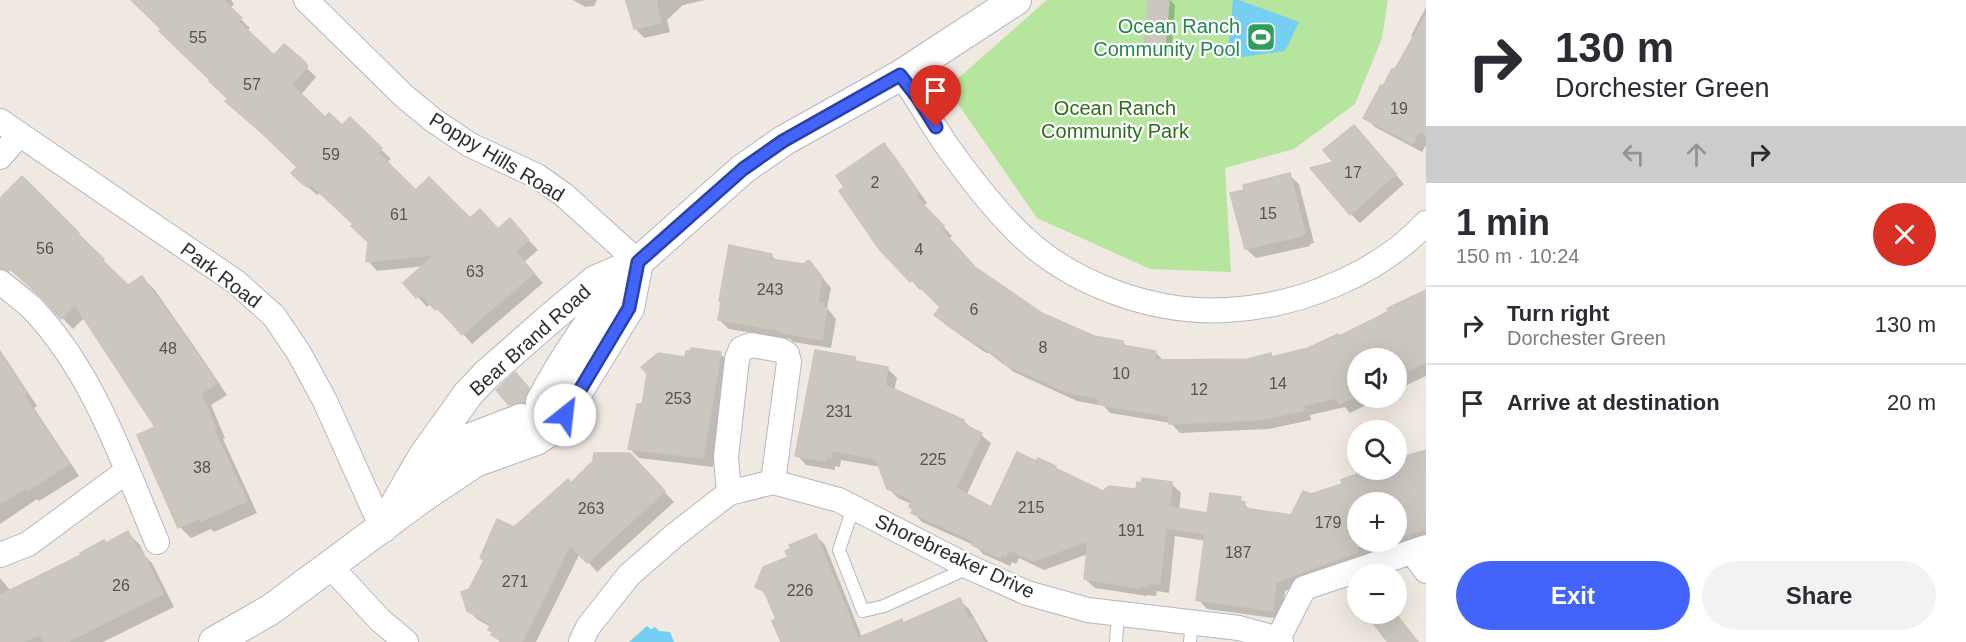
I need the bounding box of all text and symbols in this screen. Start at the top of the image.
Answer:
place label: Ocean Ranch Community Pool [1093,15,1240,60]
sports icon: Ocean Ranch Community Pool [1245,21,1277,53]
icon: right [1456,24,1534,102]
text: 130 m [1555,24,1674,71]
house number: 55 [189,29,207,46]
pin [910,65,961,127]
text: Dorchester Green [1555,73,1770,103]
icon: arrive [919,74,952,107]
house number: 57 [243,76,261,93]
park label: Ocean Ranch Community Park [1041,97,1190,142]
house number: 19 [1390,100,1408,117]
street label: Poppy Hills Road [426,108,568,206]
icon: left [1617,138,1650,171]
icon: ahead [1680,138,1713,171]
icon: right [1743,138,1776,171]
house number: 59 [322,146,340,163]
house number: 17 [1344,164,1362,181]
house number: 2 [871,174,880,191]
text: 1 min [1456,202,1550,243]
button: close [1873,203,1936,266]
house number: 15 [1259,205,1277,222]
house number: 61 [390,206,408,223]
street label: Park Road [177,238,265,312]
house number: 56 [36,240,54,257]
house number: 4 [915,241,924,258]
text: 150 m · 10:24 [1456,245,1579,267]
house number: 63 [466,263,484,280]
street label: Bear Brand Road [465,280,595,400]
house number: 243 [757,281,783,298]
house number: 6 [970,301,979,318]
text: Turn right [1507,301,1609,326]
icon: right [1456,309,1489,342]
text: 130 m [1875,312,1936,337]
text: Dorchester Green [1507,327,1666,349]
house number: 8 [1039,339,1048,356]
house number: 48 [159,340,177,357]
map controls [1347,348,1407,624]
button: sound [1347,348,1407,408]
house number: 10 [1112,365,1130,382]
house number: 14 [1269,375,1287,392]
house number: 12 [1190,381,1208,398]
position arrow [533,383,597,447]
icon: arrive [1456,387,1489,420]
house number: 253 [665,390,691,407]
text: Arrive at destination [1507,390,1720,415]
text: 20 m [1887,390,1936,415]
house number: 231 [826,403,852,420]
button: search [1347,420,1407,480]
house number: 225 [920,451,946,468]
house number: 38 [193,459,211,476]
button: + [1347,492,1407,552]
house number: 215 [1018,499,1044,516]
house number: 263 [578,500,604,517]
street label: Shorebreaker Drive [872,509,1038,603]
house number: 179 [1315,514,1341,531]
house number: 191 [1118,522,1144,539]
house number: 187 [1225,544,1251,561]
button: Exit [1456,561,1690,630]
button: Share [1702,561,1936,630]
button: − [1347,564,1407,624]
house number: 271 [502,573,528,590]
house number: 26 [112,577,130,594]
house number: 226 [787,582,813,599]

